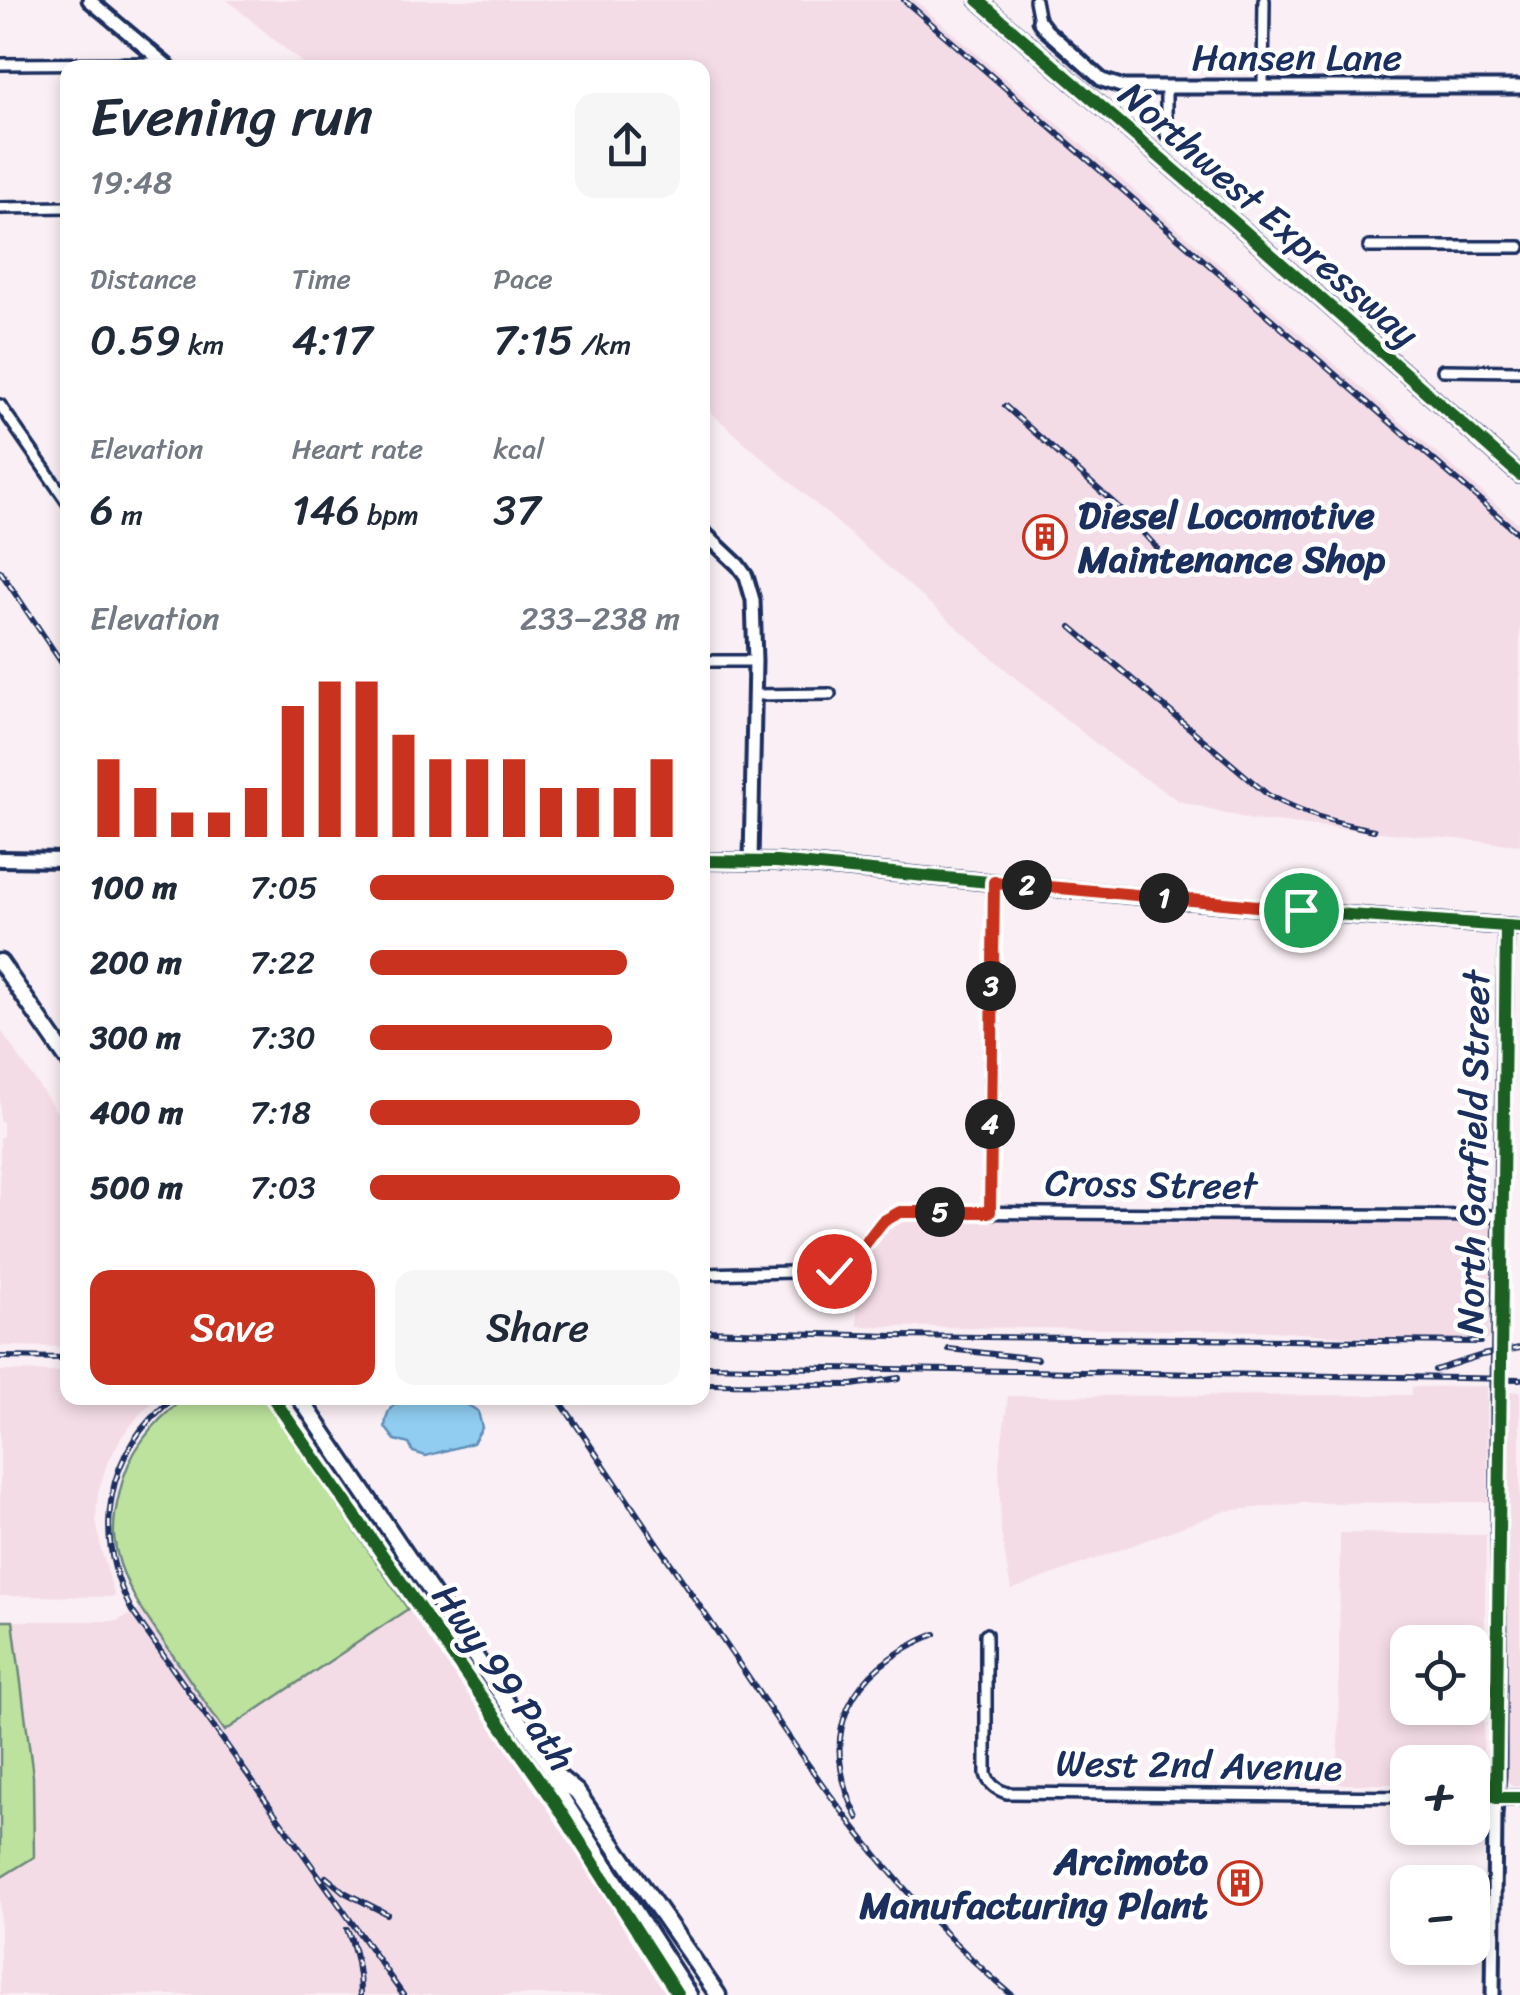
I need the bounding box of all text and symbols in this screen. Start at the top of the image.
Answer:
street label: Hansen Lane [1192,24,1402,91]
street label: Northwest Expressway [1103,64,1435,365]
text: Evening run [90,68,373,165]
button: share [575,93,680,198]
text: 19:48 [90,154,172,211]
text: Distance [90,254,196,303]
text: Time [292,254,351,303]
text: Pace [493,254,553,303]
text: 0.59 [90,303,181,377]
text: 4:17 [292,303,373,377]
text: 7:15 [493,303,574,377]
text: km [181,320,224,369]
text: /km [574,320,631,369]
text: Elevation [90,424,203,473]
text: Heart rate [292,424,423,473]
text: kcal [493,424,544,473]
text: 6 [90,473,114,547]
text: 146 [292,473,360,547]
text: 37 [493,473,540,547]
place label: Diesel Locomotive Maintenance Shop [1077,482,1385,593]
text: m [114,490,143,539]
text: bpm [360,490,419,539]
building icon: Diesel Locomotive Maintenance Shop [1022,514,1068,560]
text: Elevation [90,590,220,647]
text: 233–238 m [520,590,680,647]
text: 100 m [90,859,177,916]
text: 7:05 [250,859,318,916]
pin: 2 [1002,860,1052,910]
text: 2 [1019,860,1035,909]
pin [1259,868,1344,953]
pin: 1 [1139,873,1189,923]
text: 1 [1158,873,1170,922]
icon: arrive [1274,883,1329,938]
text: 200 m [90,934,182,991]
text: 7:22 [250,934,315,991]
pin: 3 [966,961,1016,1011]
text: 3 [983,961,999,1010]
street label: North Garfield Street [1437,968,1510,1334]
text: 300 m [90,1009,181,1066]
text: 7:30 [250,1009,316,1066]
text: 400 m [90,1084,183,1141]
text: 7:18 [250,1084,311,1141]
pin: 4 [965,1099,1015,1149]
text: 4 [981,1099,999,1148]
street label: Cross Street [1044,1149,1259,1220]
text: 500 m [90,1159,183,1216]
text: 7:03 [250,1159,316,1216]
pin: 5 [915,1187,965,1237]
text: 5 [931,1187,949,1236]
pin [792,1229,877,1314]
icon: check [807,1244,862,1299]
button: Save [90,1270,375,1385]
button: Share [395,1270,680,1385]
street label: Hwy 99 Path [414,1569,594,1786]
map controls [1390,1625,1490,1965]
button: locate [1390,1625,1490,1725]
street label: West 2nd Avenue [1055,1730,1343,1801]
button: + [1390,1745,1490,1845]
place label: Arcimoto Manufacturing Plant [859,1828,1208,1939]
building icon: Arcimoto Manufacturing Plant [1217,1860,1263,1906]
button: − [1390,1865,1490,1965]

